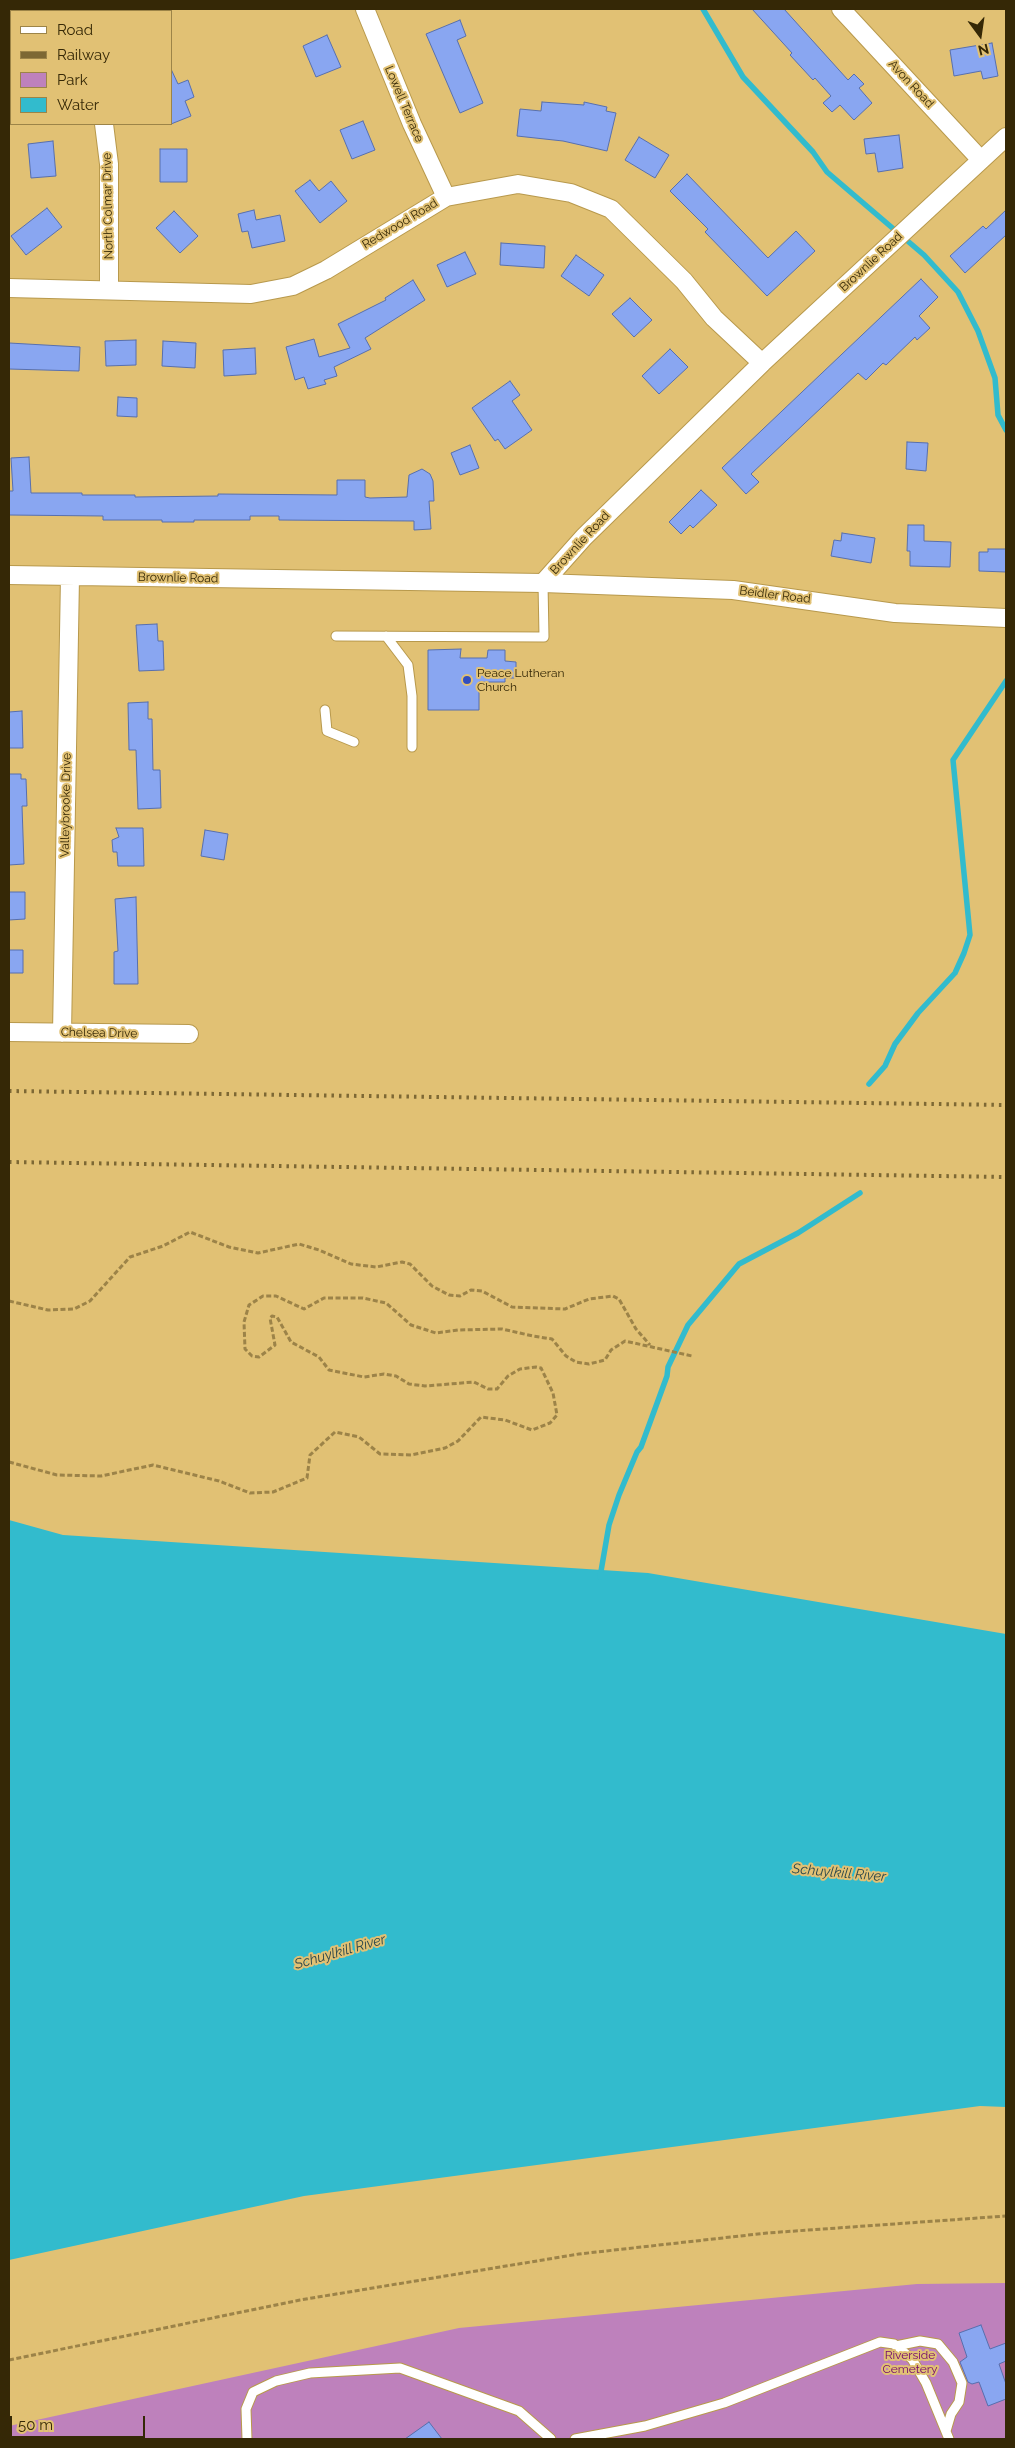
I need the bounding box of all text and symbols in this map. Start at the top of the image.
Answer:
legend [10,10,172,125]
north arrow [955,10,1005,60]
text: Road [57,21,93,39]
text: N [977,40,991,59]
text: Railway [57,46,110,64]
street label: Avon Road [885,57,937,111]
street label: Lowell Terrace [381,64,427,144]
text: Park [57,71,88,89]
text: Water [57,96,99,114]
street label: North Colmar Drive [100,153,116,259]
street label: Redwood Road [360,196,440,252]
street label: Brownlie Road [837,229,905,295]
street label: Brownlie Road [547,509,613,577]
street label: Brownlie Road [138,570,218,586]
street label: Beidler Road [739,583,811,607]
place label: Peace Lutheran Church [477,666,564,694]
marker: Peace Lutheran Church [461,674,473,686]
street label: Valleybrooke Drive [58,753,74,857]
street label: Chelsea Drive [61,1025,137,1041]
water label: Schuylkill River [791,1861,887,1885]
water label: Schuylkill River [293,1931,387,1973]
park label: Riverside Cemetery [883,2348,937,2376]
scale bar [12,2406,148,2438]
text: 50 m [18,2416,53,2434]

